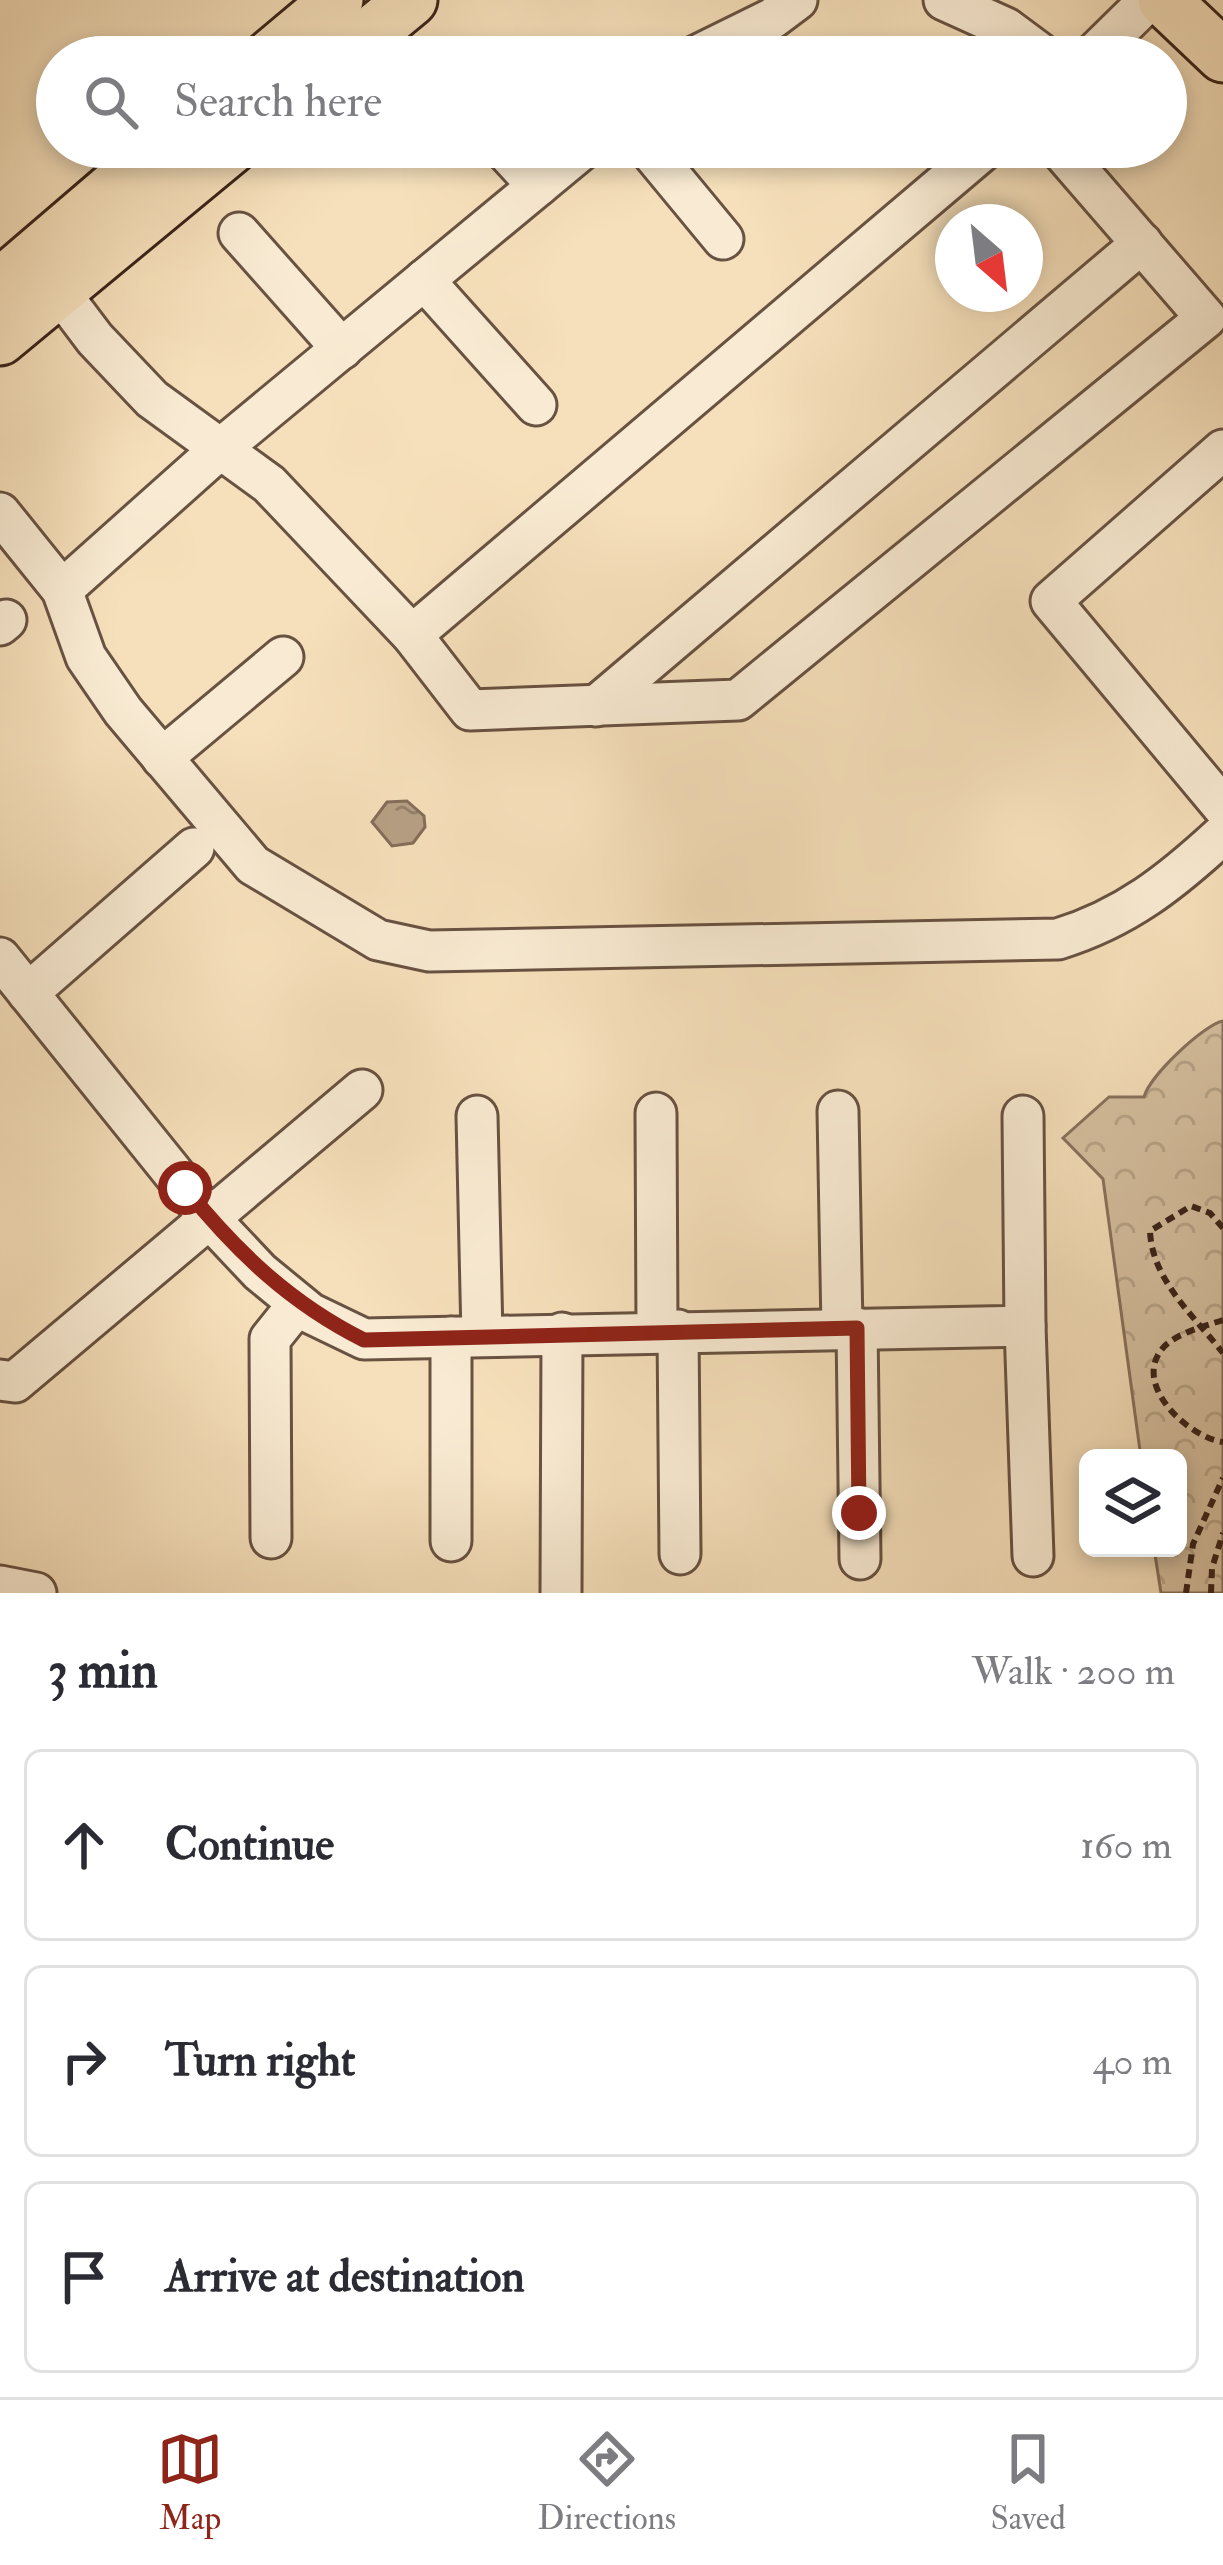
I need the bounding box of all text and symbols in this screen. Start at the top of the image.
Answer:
search box [36,36,1187,168]
icon: search [78,69,144,135]
text: Search here [174,74,382,130]
north arrow [935,204,1043,312]
route start [158,1161,212,1215]
map controls [1079,1449,1187,1557]
button: layers [1079,1449,1187,1557]
route end [832,1486,886,1540]
text: 3 min [48,1639,158,1703]
text: Walk · 200 m [972,1647,1175,1696]
icon: ahead [51,1812,117,1878]
text: Continue [165,1817,334,1873]
text: 160 m [1080,1821,1172,1870]
icon: right [51,2028,117,2094]
text: Turn right [165,2033,355,2089]
text: 40 m [1093,2037,1172,2086]
icon: arrive [51,2244,117,2310]
text: Arrive at destination [165,2249,525,2305]
tab: Map [157,2426,223,2539]
tab: Directions [538,2426,676,2539]
tab: Saved [990,2426,1066,2539]

